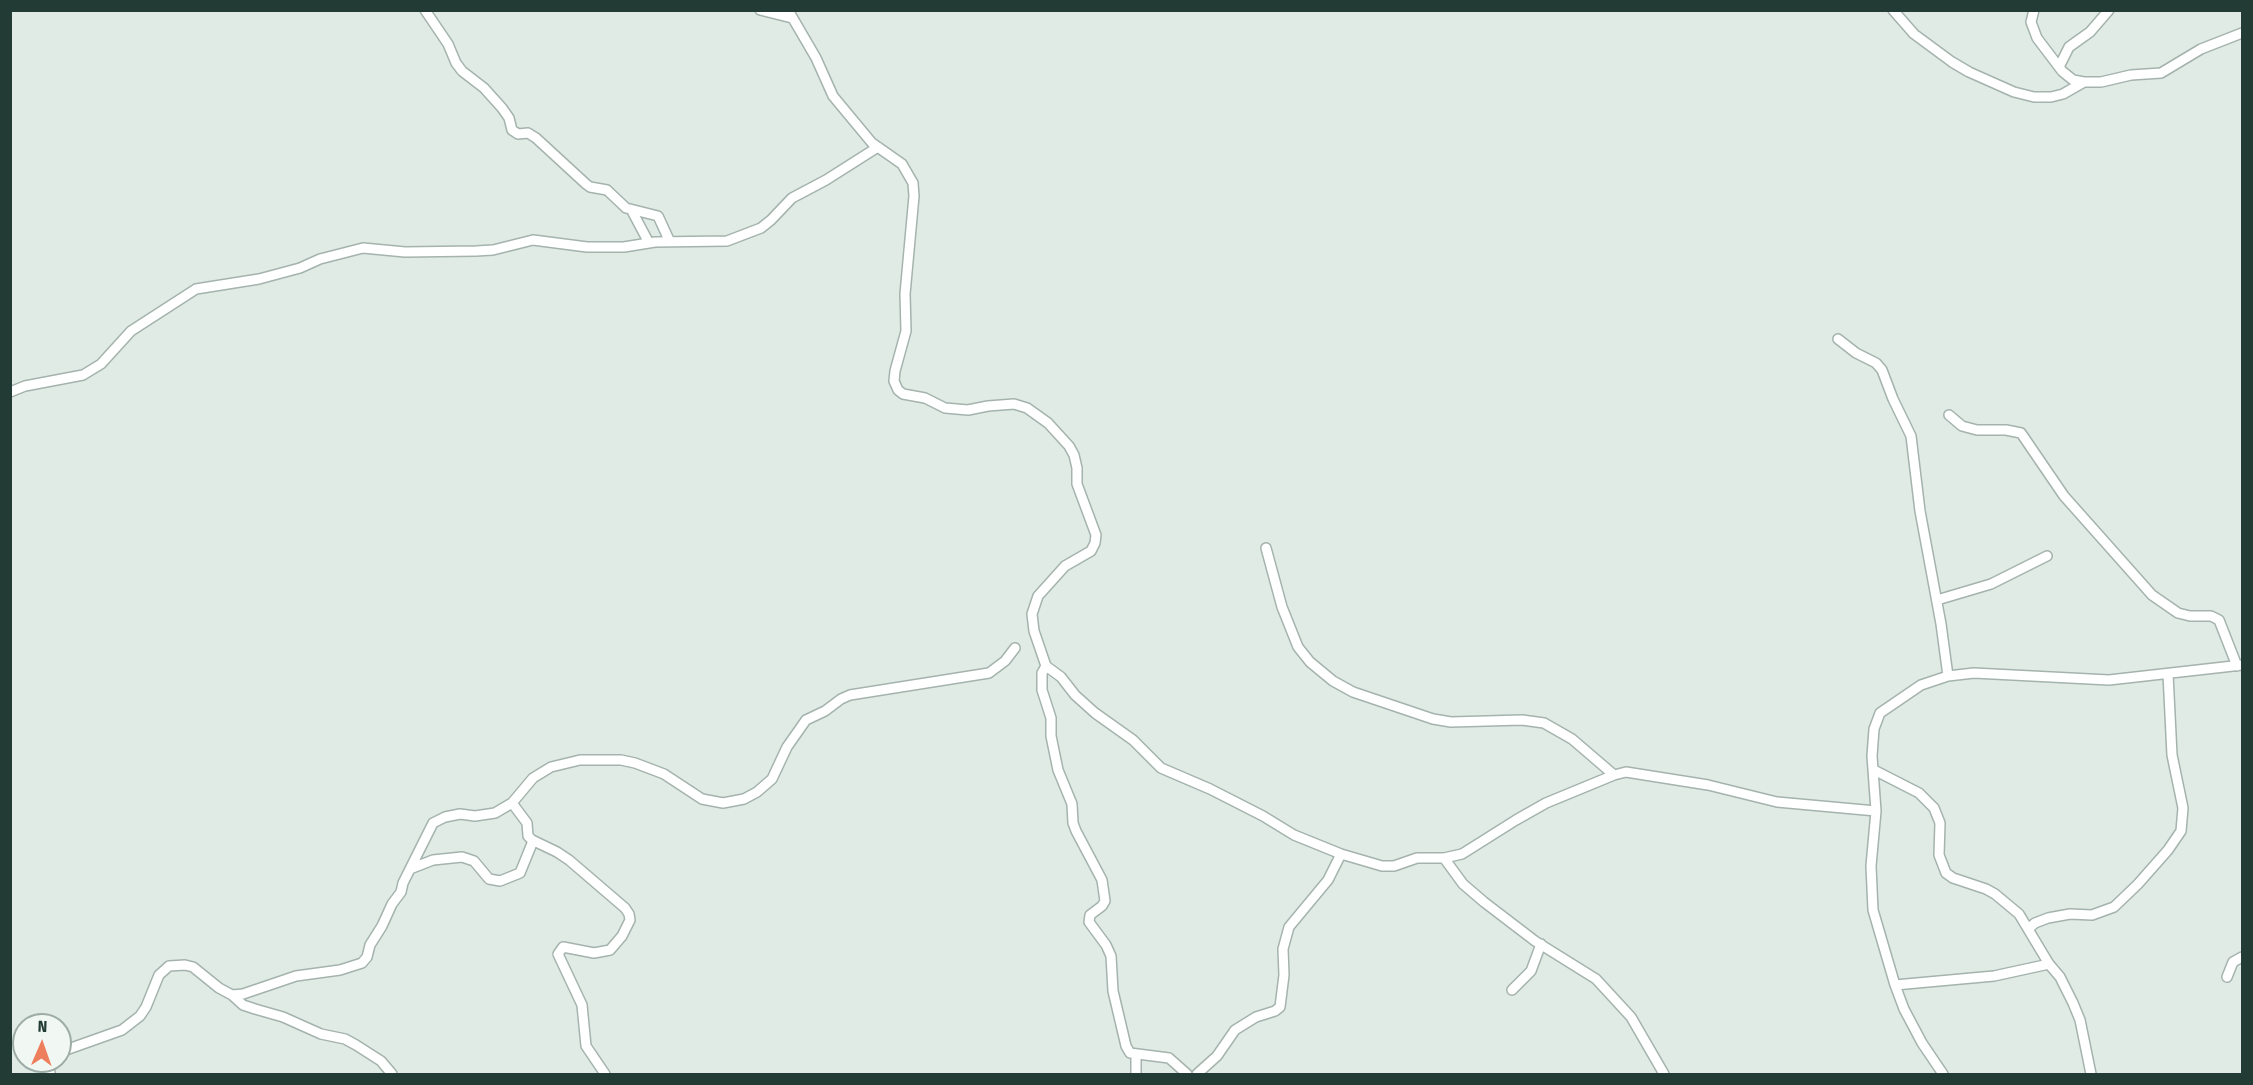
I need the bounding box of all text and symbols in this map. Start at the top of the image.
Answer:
north arrow [12,1013,72,1073]
text: N [37,1017,48,1036]

